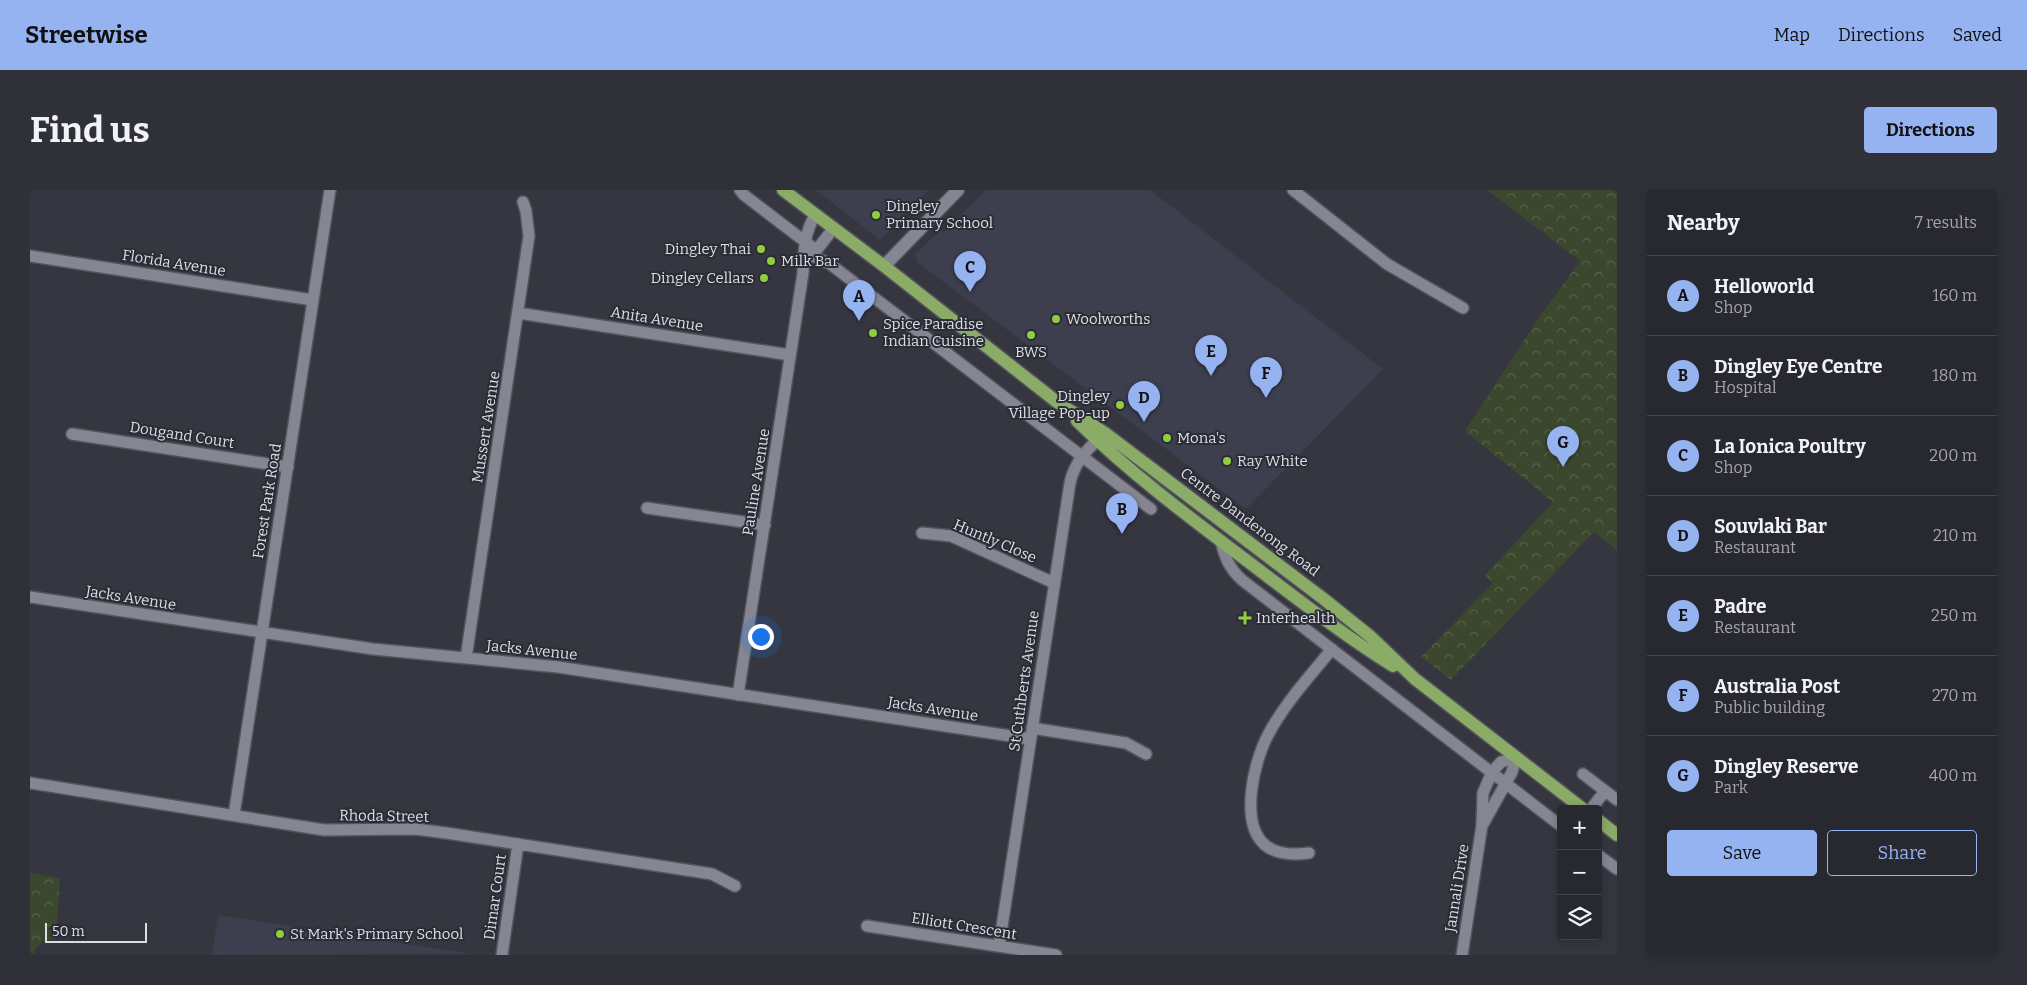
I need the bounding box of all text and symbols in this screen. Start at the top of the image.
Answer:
text: Streetwise [25,21,148,49]
text: Map [1774,24,1810,46]
text: Directions [1838,24,1925,46]
text: Saved [1953,24,2002,46]
button: Directions [1864,107,1997,153]
text: Find us [30,109,150,151]
place label: Dingley Primary School [886,197,993,232]
marker: Dingley Primary School [870,209,882,221]
text: Nearby [1667,210,1740,236]
text: 7 results [1915,213,1977,232]
place label: Dingley Thai [665,240,752,258]
marker: Dingley Thai [755,243,767,255]
street label: Florida Avenue [121,246,227,280]
pin: C [954,251,986,292]
place label: Milk Bar [781,252,839,270]
marker: Milk Bar [765,255,777,267]
place label: Dingley Cellars [650,269,754,287]
marker: Dingley Cellars [758,272,770,284]
text: Helloworld [1714,275,1814,298]
pin: A [843,280,875,321]
text: A [1677,286,1689,305]
text: 160 m [1932,286,1977,305]
text: Shop [1714,298,1752,317]
street label: Anita Avenue [609,303,705,335]
place label: Woolworths [1066,310,1150,328]
marker: Woolworths [1050,313,1062,325]
place label: Spice Paradise Indian Cuisine [883,315,984,350]
marker: Spice Paradise Indian Cuisine [867,327,879,339]
marker: BWS [1025,329,1037,341]
pin: E [1195,335,1227,376]
place label: BWS [1015,343,1047,361]
text: Dingley Eye Centre [1714,355,1882,378]
pin: F [1250,357,1282,398]
text: B [1678,366,1688,385]
text: 180 m [1932,366,1977,385]
street label: Mussert Avenue [468,370,504,484]
text: Hospital [1714,378,1777,397]
pin: D [1128,381,1160,422]
place label: Dingley Village Pop-up [1008,387,1110,422]
marker: Dingley Village Pop-up [1114,399,1126,411]
street label: Dougand Court [128,418,236,452]
pin: G [1547,426,1579,467]
street label: Pauline Avenue [739,427,773,537]
place label: Mona's [1177,429,1226,447]
marker: Mona's [1161,432,1173,444]
text: La Ionica Poultry [1714,435,1866,458]
street label: Forest Park Road [249,442,285,560]
text: C [1678,446,1688,465]
text: 200 m [1929,446,1977,465]
place label: Ray White [1237,452,1308,470]
marker: Ray White [1221,455,1233,467]
text: Shop [1714,458,1752,477]
street label: Centre Dandenong Road [1177,464,1323,580]
pin: B [1106,493,1138,534]
street label: Huntly Close [951,515,1039,567]
text: Souvlaki Bar [1714,515,1827,538]
text: D [1677,526,1689,545]
text: 210 m [1933,526,1977,545]
text: Restaurant [1714,538,1796,557]
street label: Jacks Avenue [84,582,177,614]
text: Padre [1714,595,1766,618]
text: E [1678,606,1688,625]
text: 250 m [1931,606,1977,625]
street label: St Cuthberts Avenue [1005,609,1043,753]
place label: Interhealth [1256,609,1336,627]
marker: Interhealth [1238,611,1252,625]
text: Restaurant [1714,618,1796,637]
your location [748,624,774,650]
street label: Jacks Avenue [485,636,578,664]
text: Australia Post [1714,675,1840,698]
text: F [1679,686,1688,705]
text: 270 m [1932,686,1977,705]
street label: Jacks Avenue [886,693,979,725]
text: Public building [1714,698,1825,717]
text: Dingley Reserve [1714,755,1859,778]
text: G [1677,766,1689,785]
text: 400 m [1929,766,1977,785]
text: Park [1714,778,1748,797]
map controls [1557,805,1602,940]
button: + [1557,805,1602,850]
street label: Rhoda Street [339,806,430,826]
button: Save [1667,830,1817,876]
button: Share [1827,830,1977,876]
street label: Jannali Drive [1441,843,1473,934]
button: − [1557,850,1602,895]
street label: Dimar Court [480,852,510,941]
button: layers [1557,895,1602,940]
street label: Elliott Crescent [910,909,1018,943]
scale bar [45,920,148,943]
text: 50 m [52,923,85,940]
place label: St Mark's Primary School [290,925,463,943]
marker: St Mark's Primary School [274,928,286,940]

